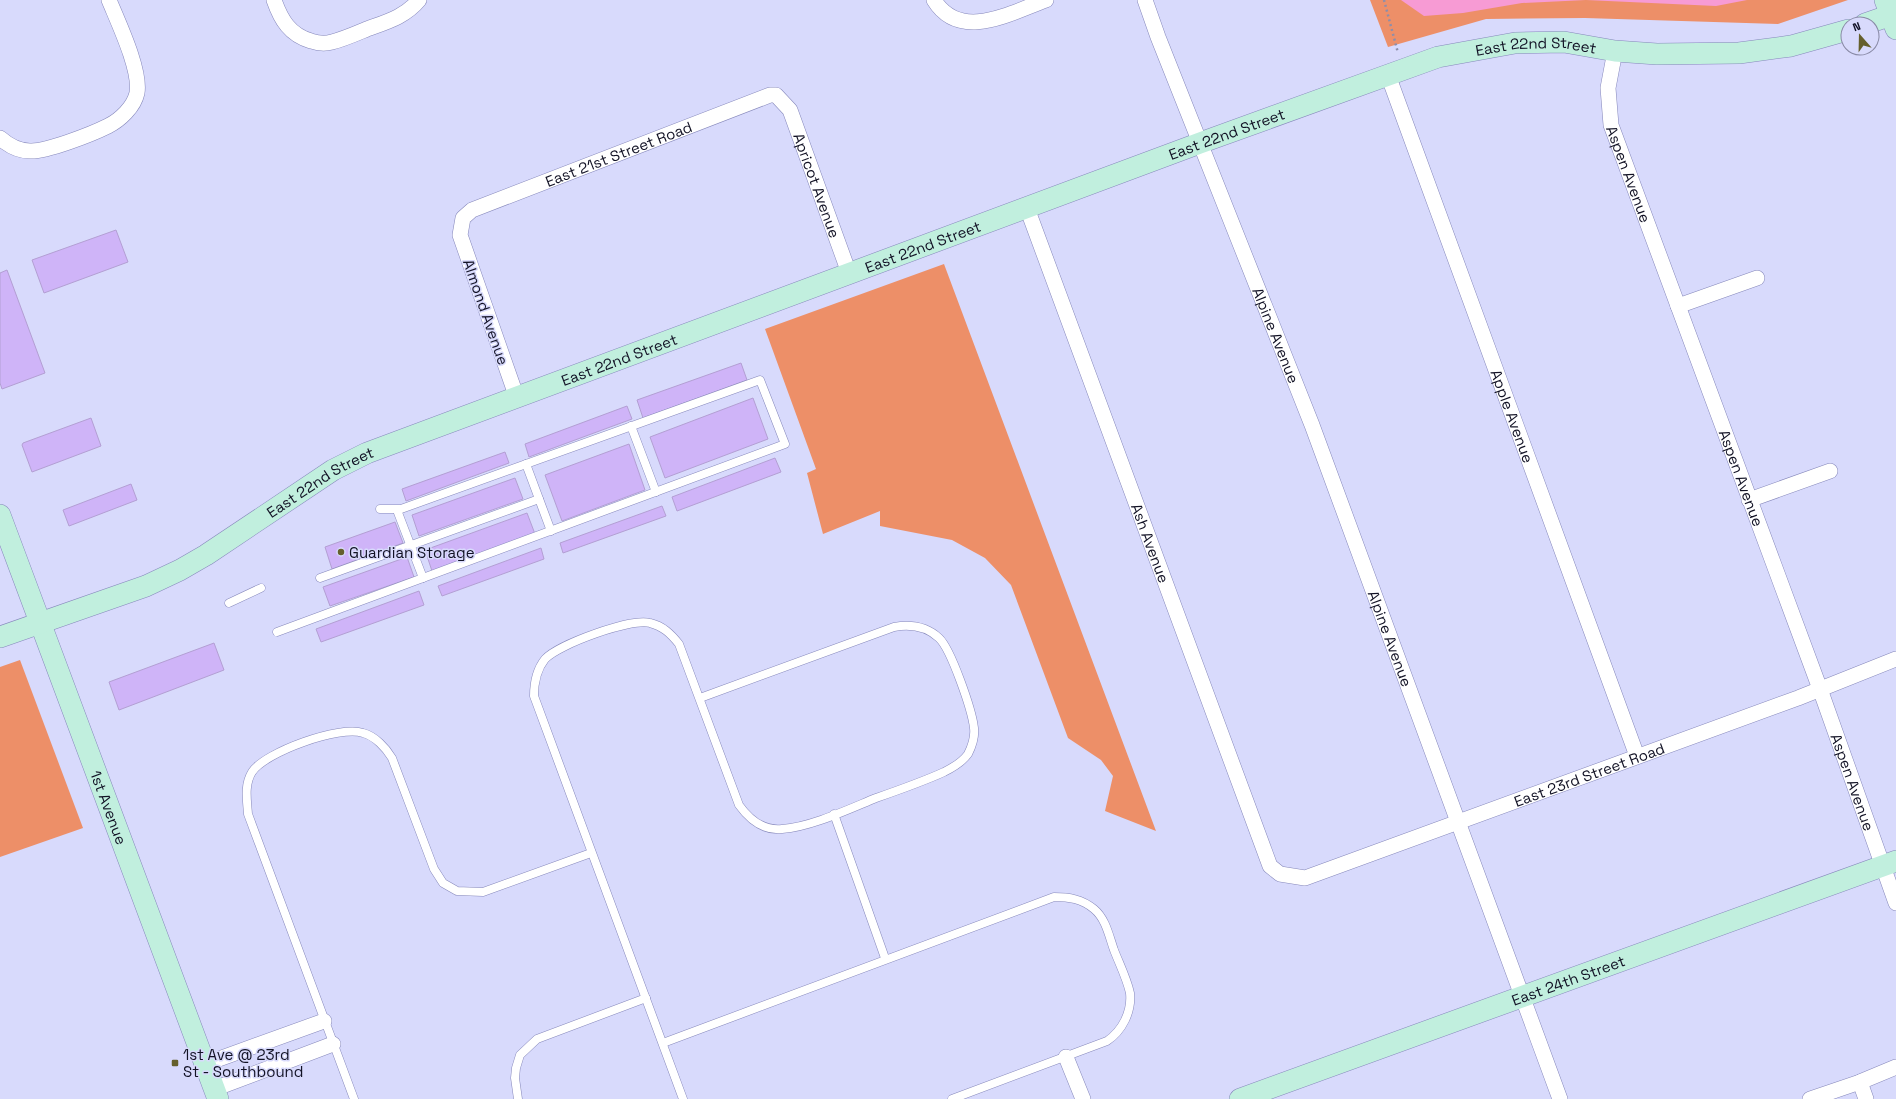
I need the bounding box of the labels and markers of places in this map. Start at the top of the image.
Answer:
place label: Guardian Storage [349,543,475,562]
marker: Guardian Storage [336,547,346,557]
place label: 1st Ave @ 23rd St - Southbound [183,1045,303,1081]
marker: 1st Ave @ 23rd St - Southbound [170,1058,180,1068]

